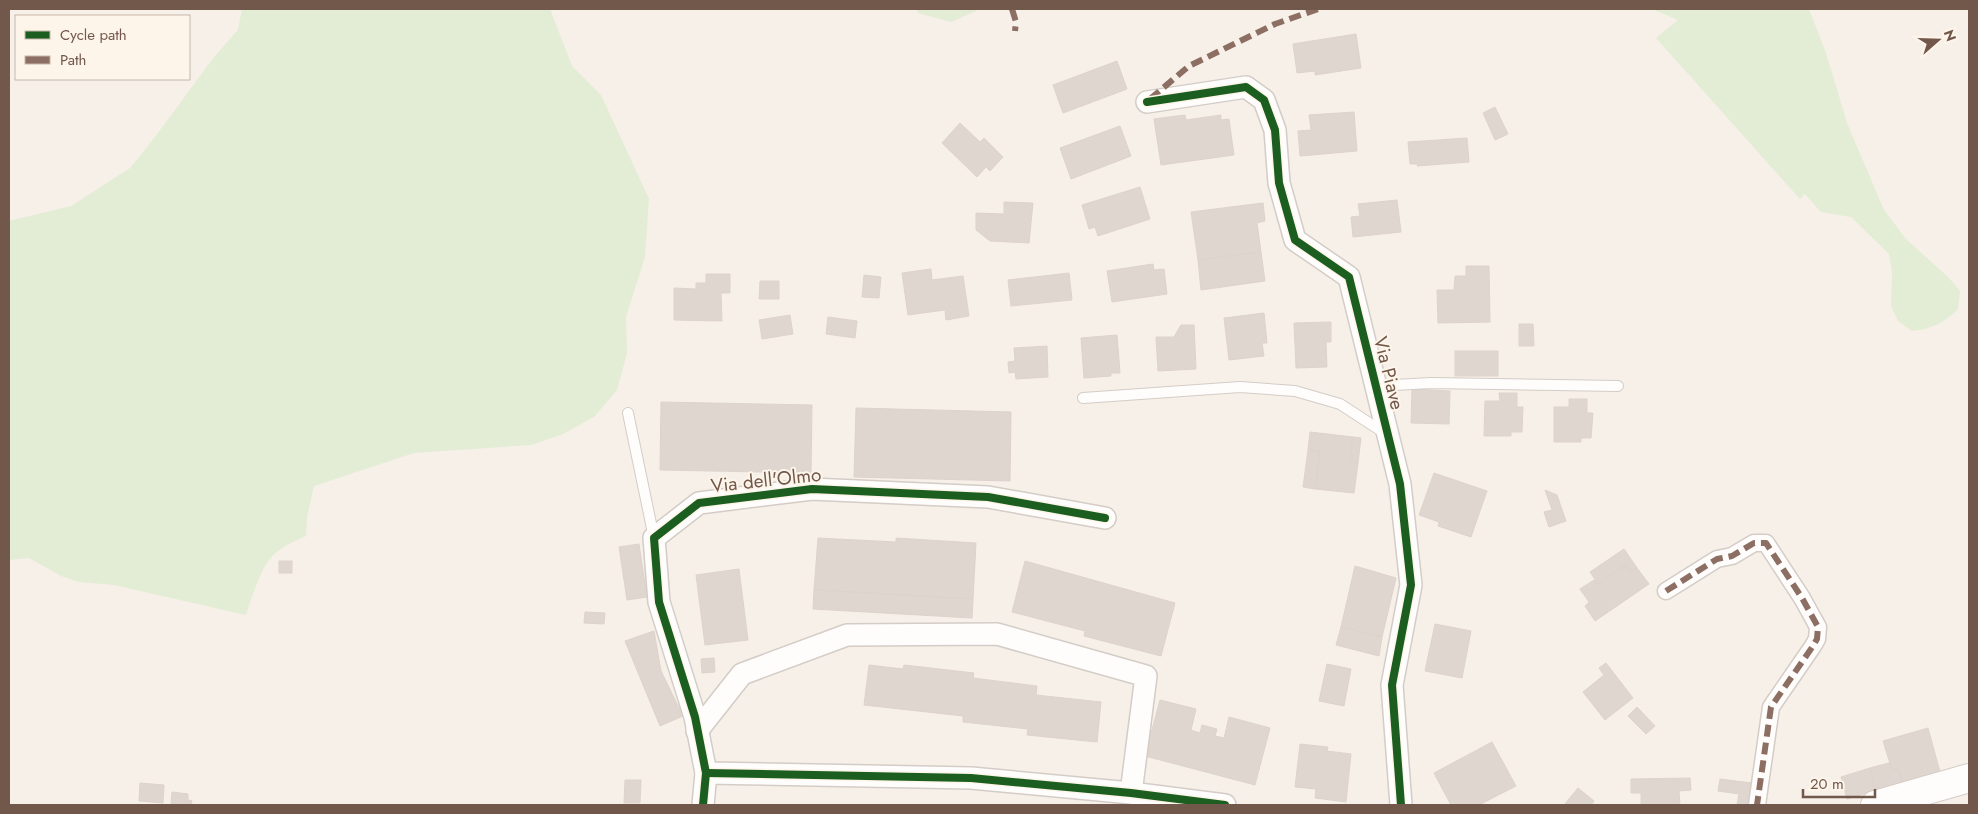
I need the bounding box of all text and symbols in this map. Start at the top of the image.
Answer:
legend [15,15,190,80]
north arrow [1913,15,1963,65]
text: Cycle path [60,24,127,46]
text: N [1939,27,1962,44]
text: Path [60,49,86,71]
street label: Via Piave [1367,334,1411,413]
street label: Via dell'Olmo [709,461,823,499]
scale bar [1803,766,1876,798]
text: 20 m [1810,773,1844,795]

